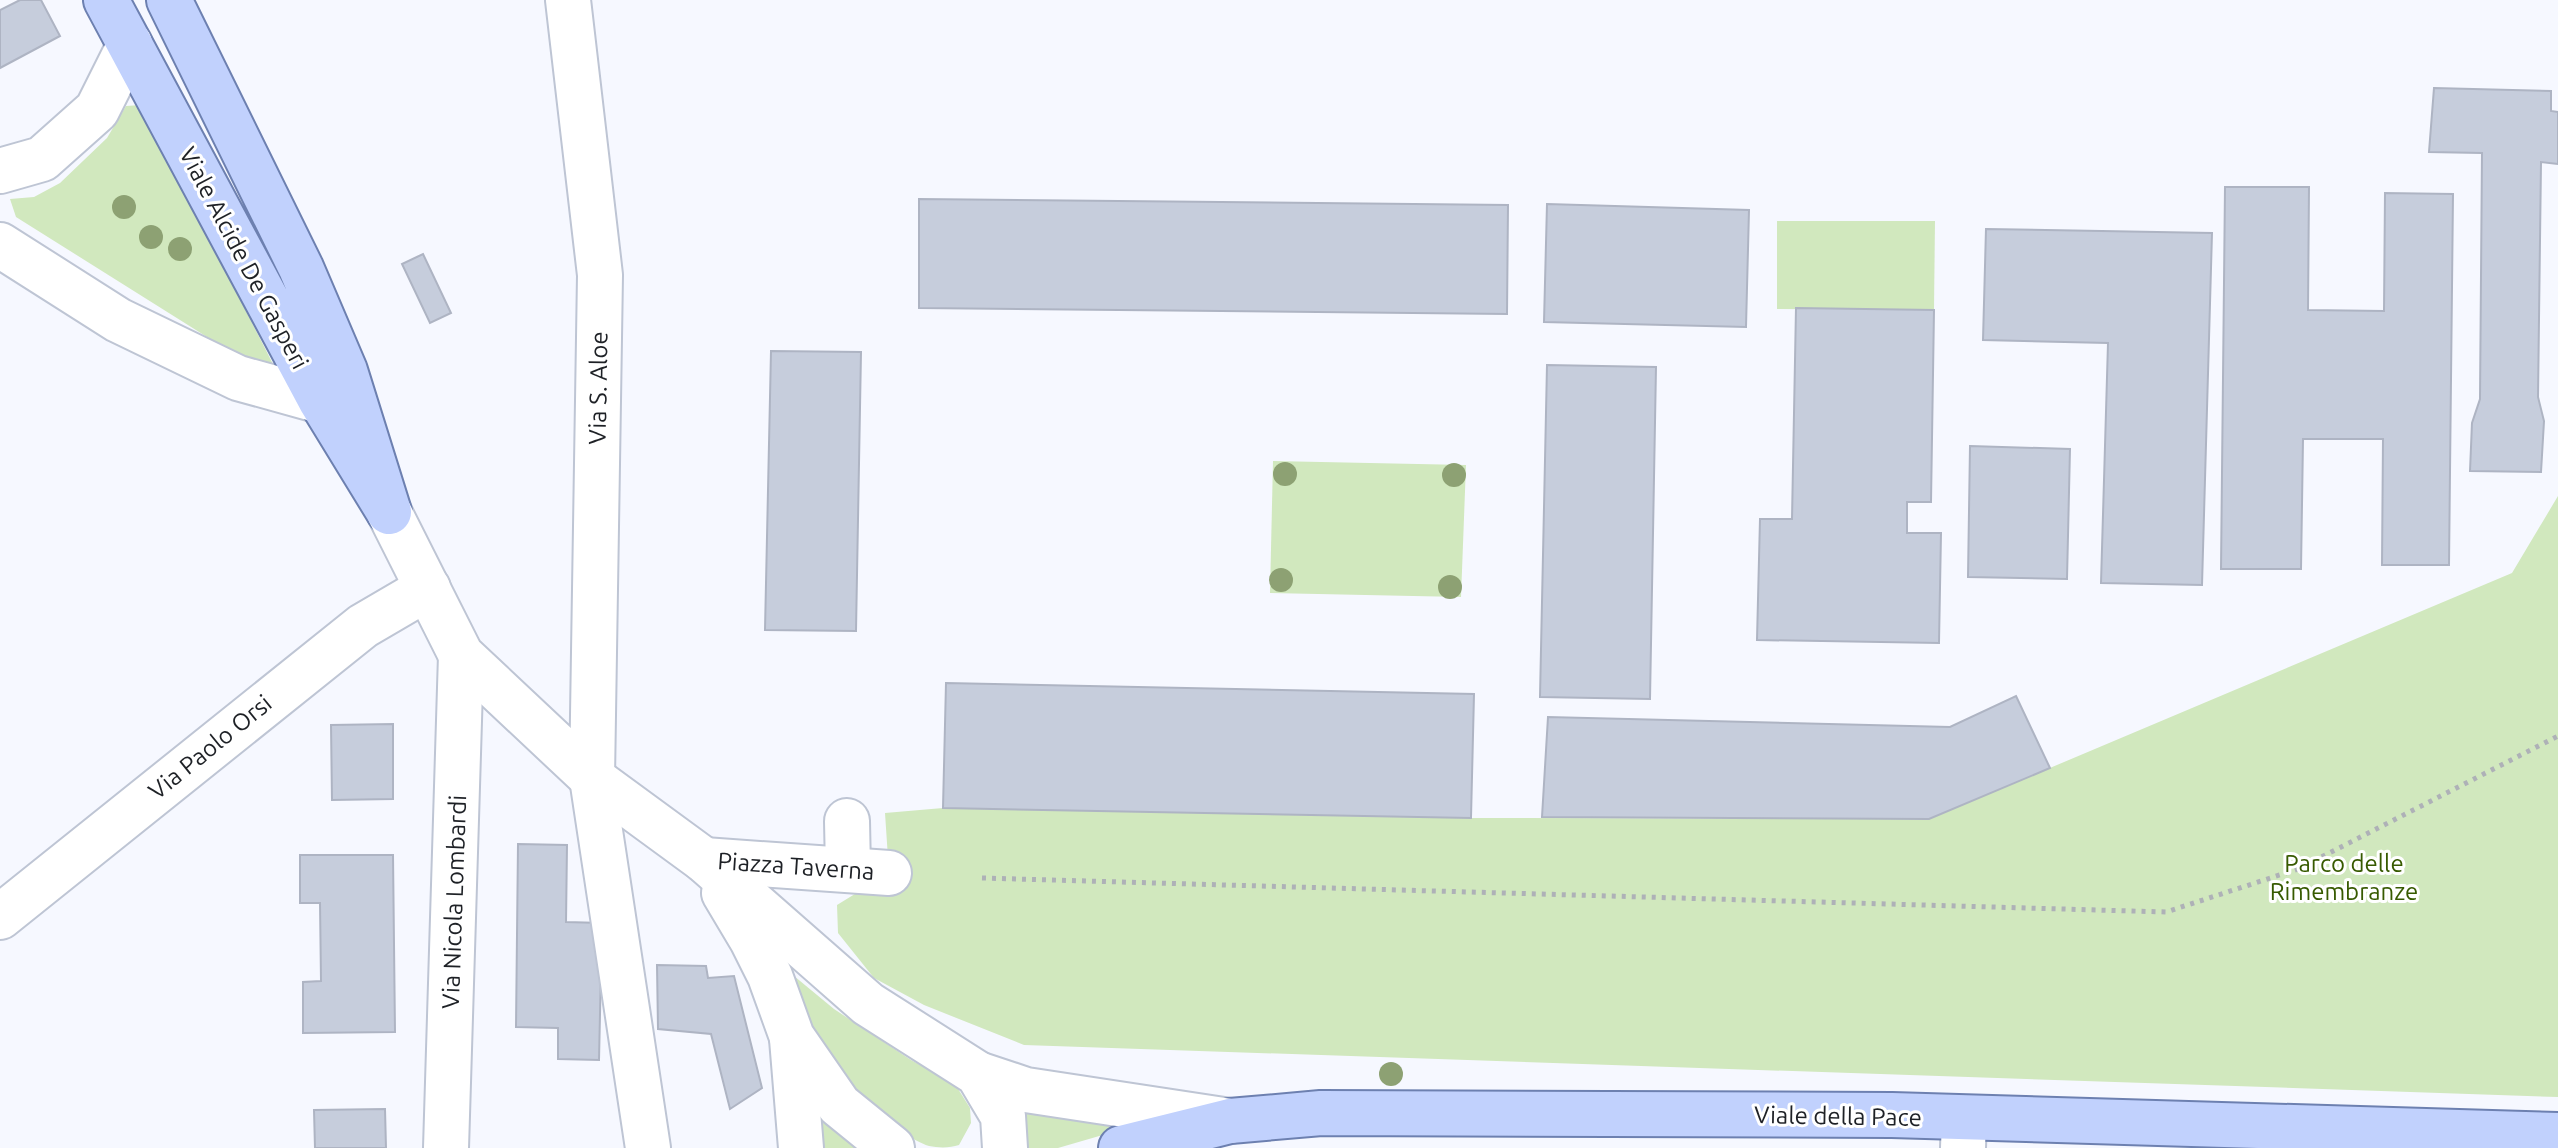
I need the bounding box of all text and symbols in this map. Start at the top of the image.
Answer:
street label: Viale Alcide De Gasperi [174,142,314,374]
street label: Via S. Aloe [584,331,612,445]
street label: Via Paolo Orsi [143,689,277,805]
street label: Via Nicola Lombardi [437,794,471,1010]
street label: Piazza Taverna [717,847,875,885]
park label: Parco delle Rimembranze [2270,850,2418,905]
street label: Viale della Pace [1754,1101,1922,1131]

